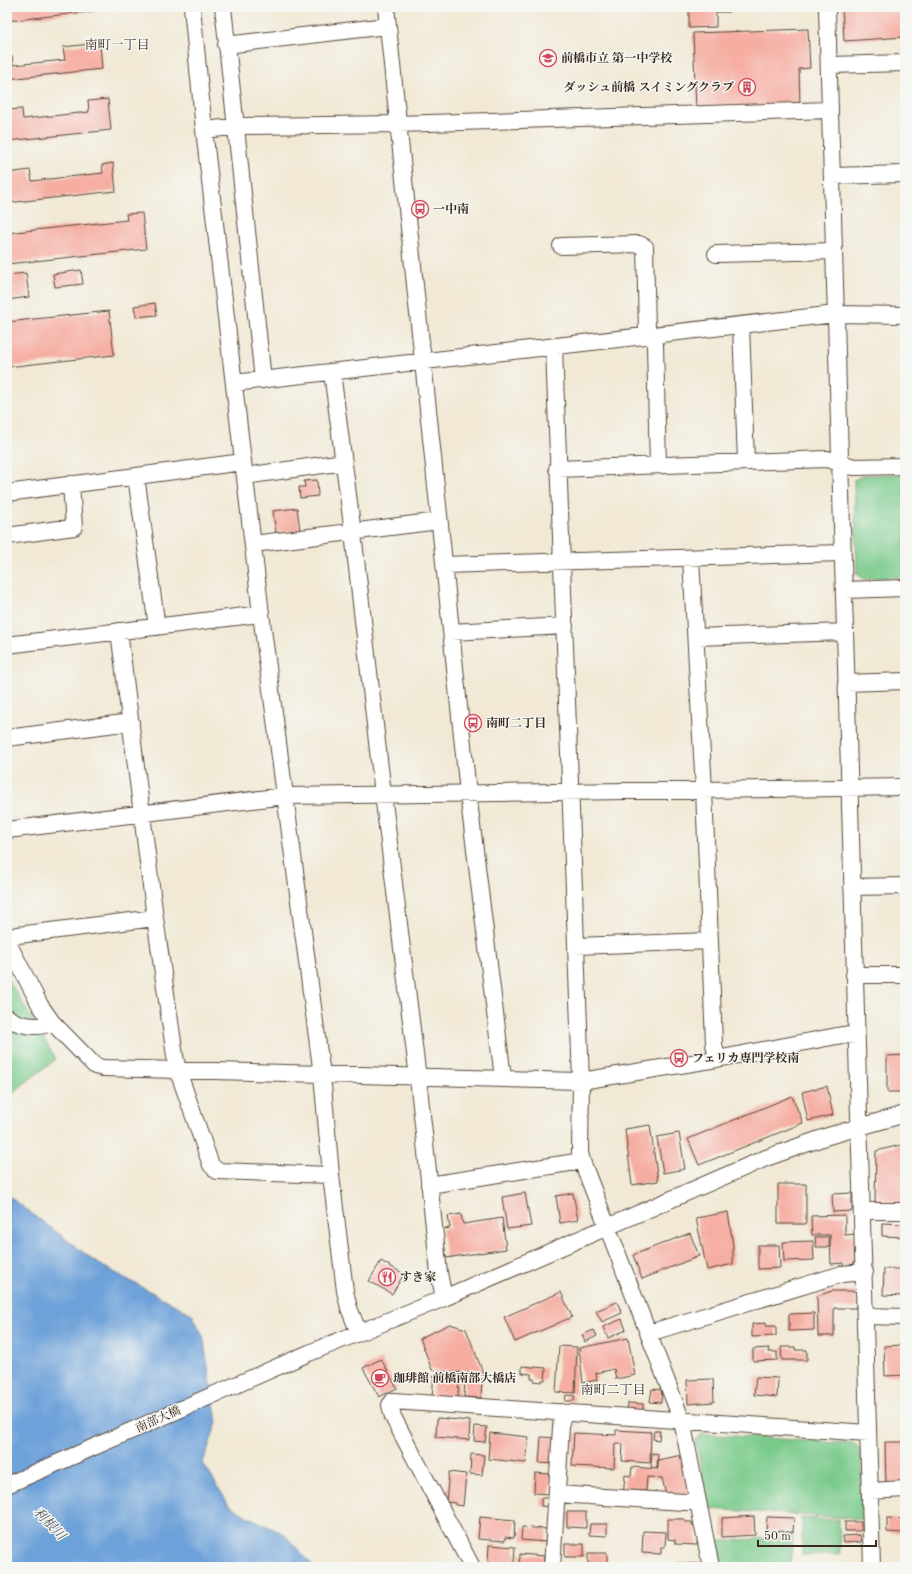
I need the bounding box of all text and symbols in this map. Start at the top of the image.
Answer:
district label: 南町一丁目 [84,38,150,52]
school or university icon: 前橋市立 第一中学校 [538,48,558,68]
place label: 前橋市立 第一中学校 [561,51,672,65]
building icon: ダッシュ前橋 スイミングクラブ [737,77,757,97]
place label: ダッシュ前橋 スイミングクラブ [563,80,734,94]
bus stop icon: 一中南 [410,199,430,219]
place label: 一中南 [433,202,469,216]
bus stop icon: 南町二丁目 [463,713,483,733]
place label: 南町二丁目 [486,716,546,730]
bus stop icon: フェリカ専門学校南 [669,1048,689,1068]
place label: フェリカ専門学校南 [692,1051,799,1065]
restaurant icon: すき家 [377,1267,397,1287]
place label: すき家 [400,1270,436,1284]
cafe icon: 珈琲館 前橋南部大橋店 [370,1368,390,1388]
place label: 珈琲館 前橋南部大橋店 [393,1371,516,1385]
district label: 南町二丁目 [580,1383,646,1397]
street label: 南部大橋 [133,1403,183,1435]
water label: 利根川 [31,1505,69,1544]
scale bar [758,1522,876,1548]
text: 50 m [764,1530,791,1543]

